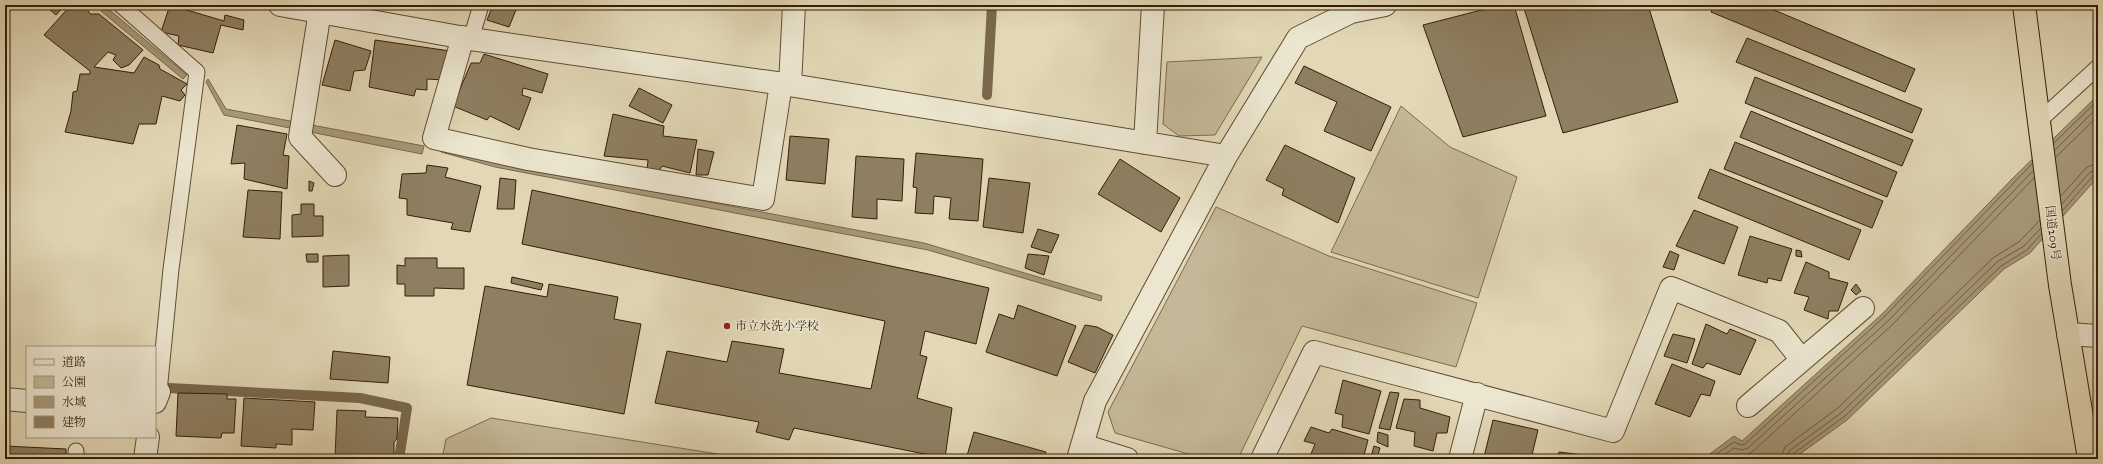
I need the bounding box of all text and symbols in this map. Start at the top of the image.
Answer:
street label: 国道209号 [2043,205,2063,261]
place label: 市立水洗小学校 [735,319,819,333]
marker: 市立水洗小学校 [722,321,732,331]
legend [26,346,156,438]
text: 道路 [62,355,86,369]
text: 公園 [62,375,86,389]
text: 水域 [62,395,86,409]
text: 建物 [62,415,86,429]

